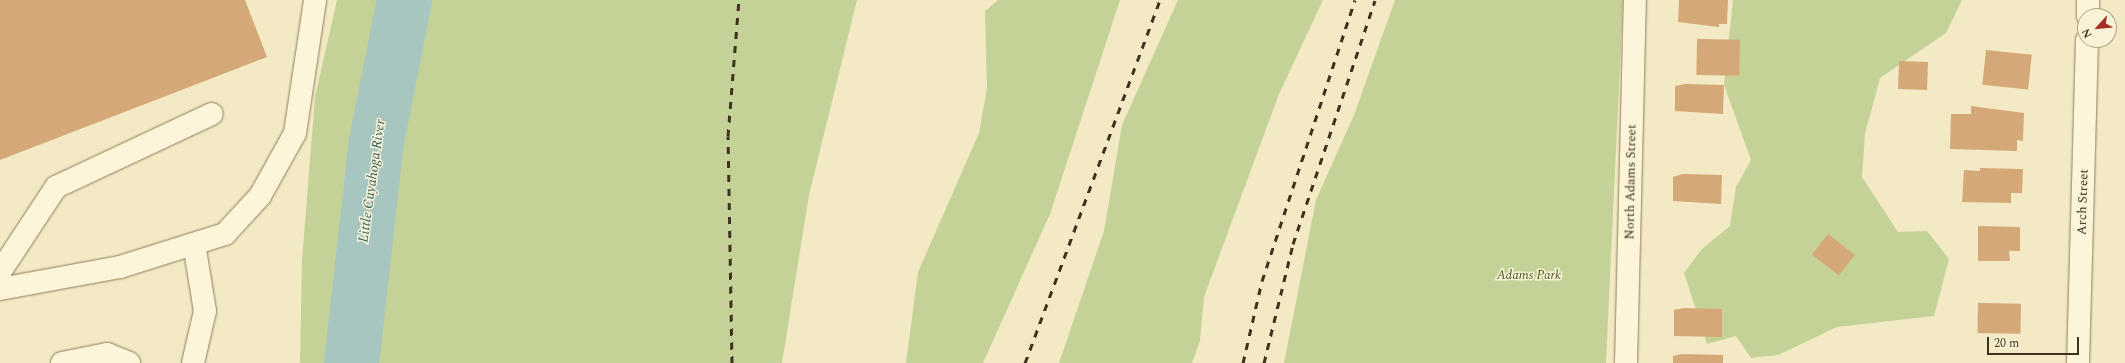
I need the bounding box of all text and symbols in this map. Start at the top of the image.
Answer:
north arrow [2077,8,2117,48]
text: N [2077,25,2096,41]
water label: Little Cuyahoga River [355,118,389,244]
street label: North Adams Street [1622,124,1640,240]
street label: Arch Street [2074,169,2092,235]
park label: Adams Park [1497,267,1561,283]
scale bar [1989,329,2081,355]
text: 20 m [1994,334,2019,353]

